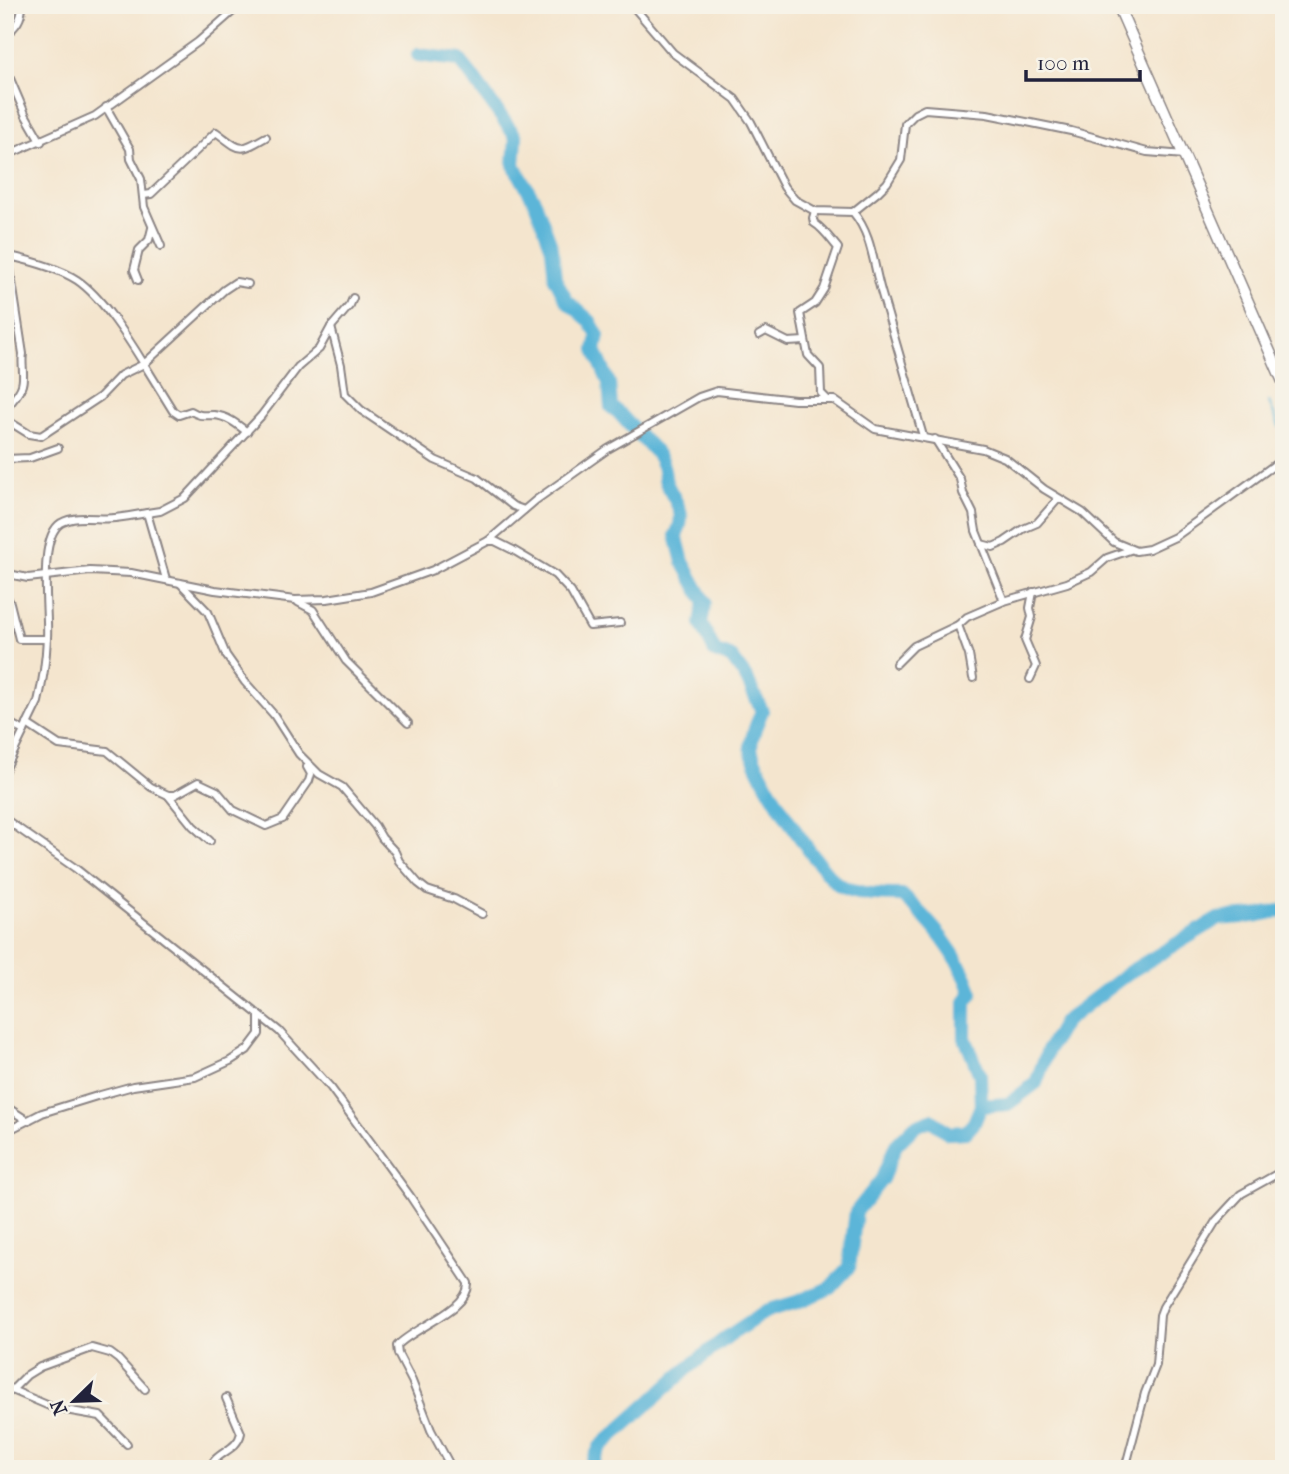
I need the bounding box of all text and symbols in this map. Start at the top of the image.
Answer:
scale bar [1026,38,1140,82]
text: 100 m [1037,51,1090,75]
north arrow [38,1366,108,1436]
text: N [46,1396,72,1418]

